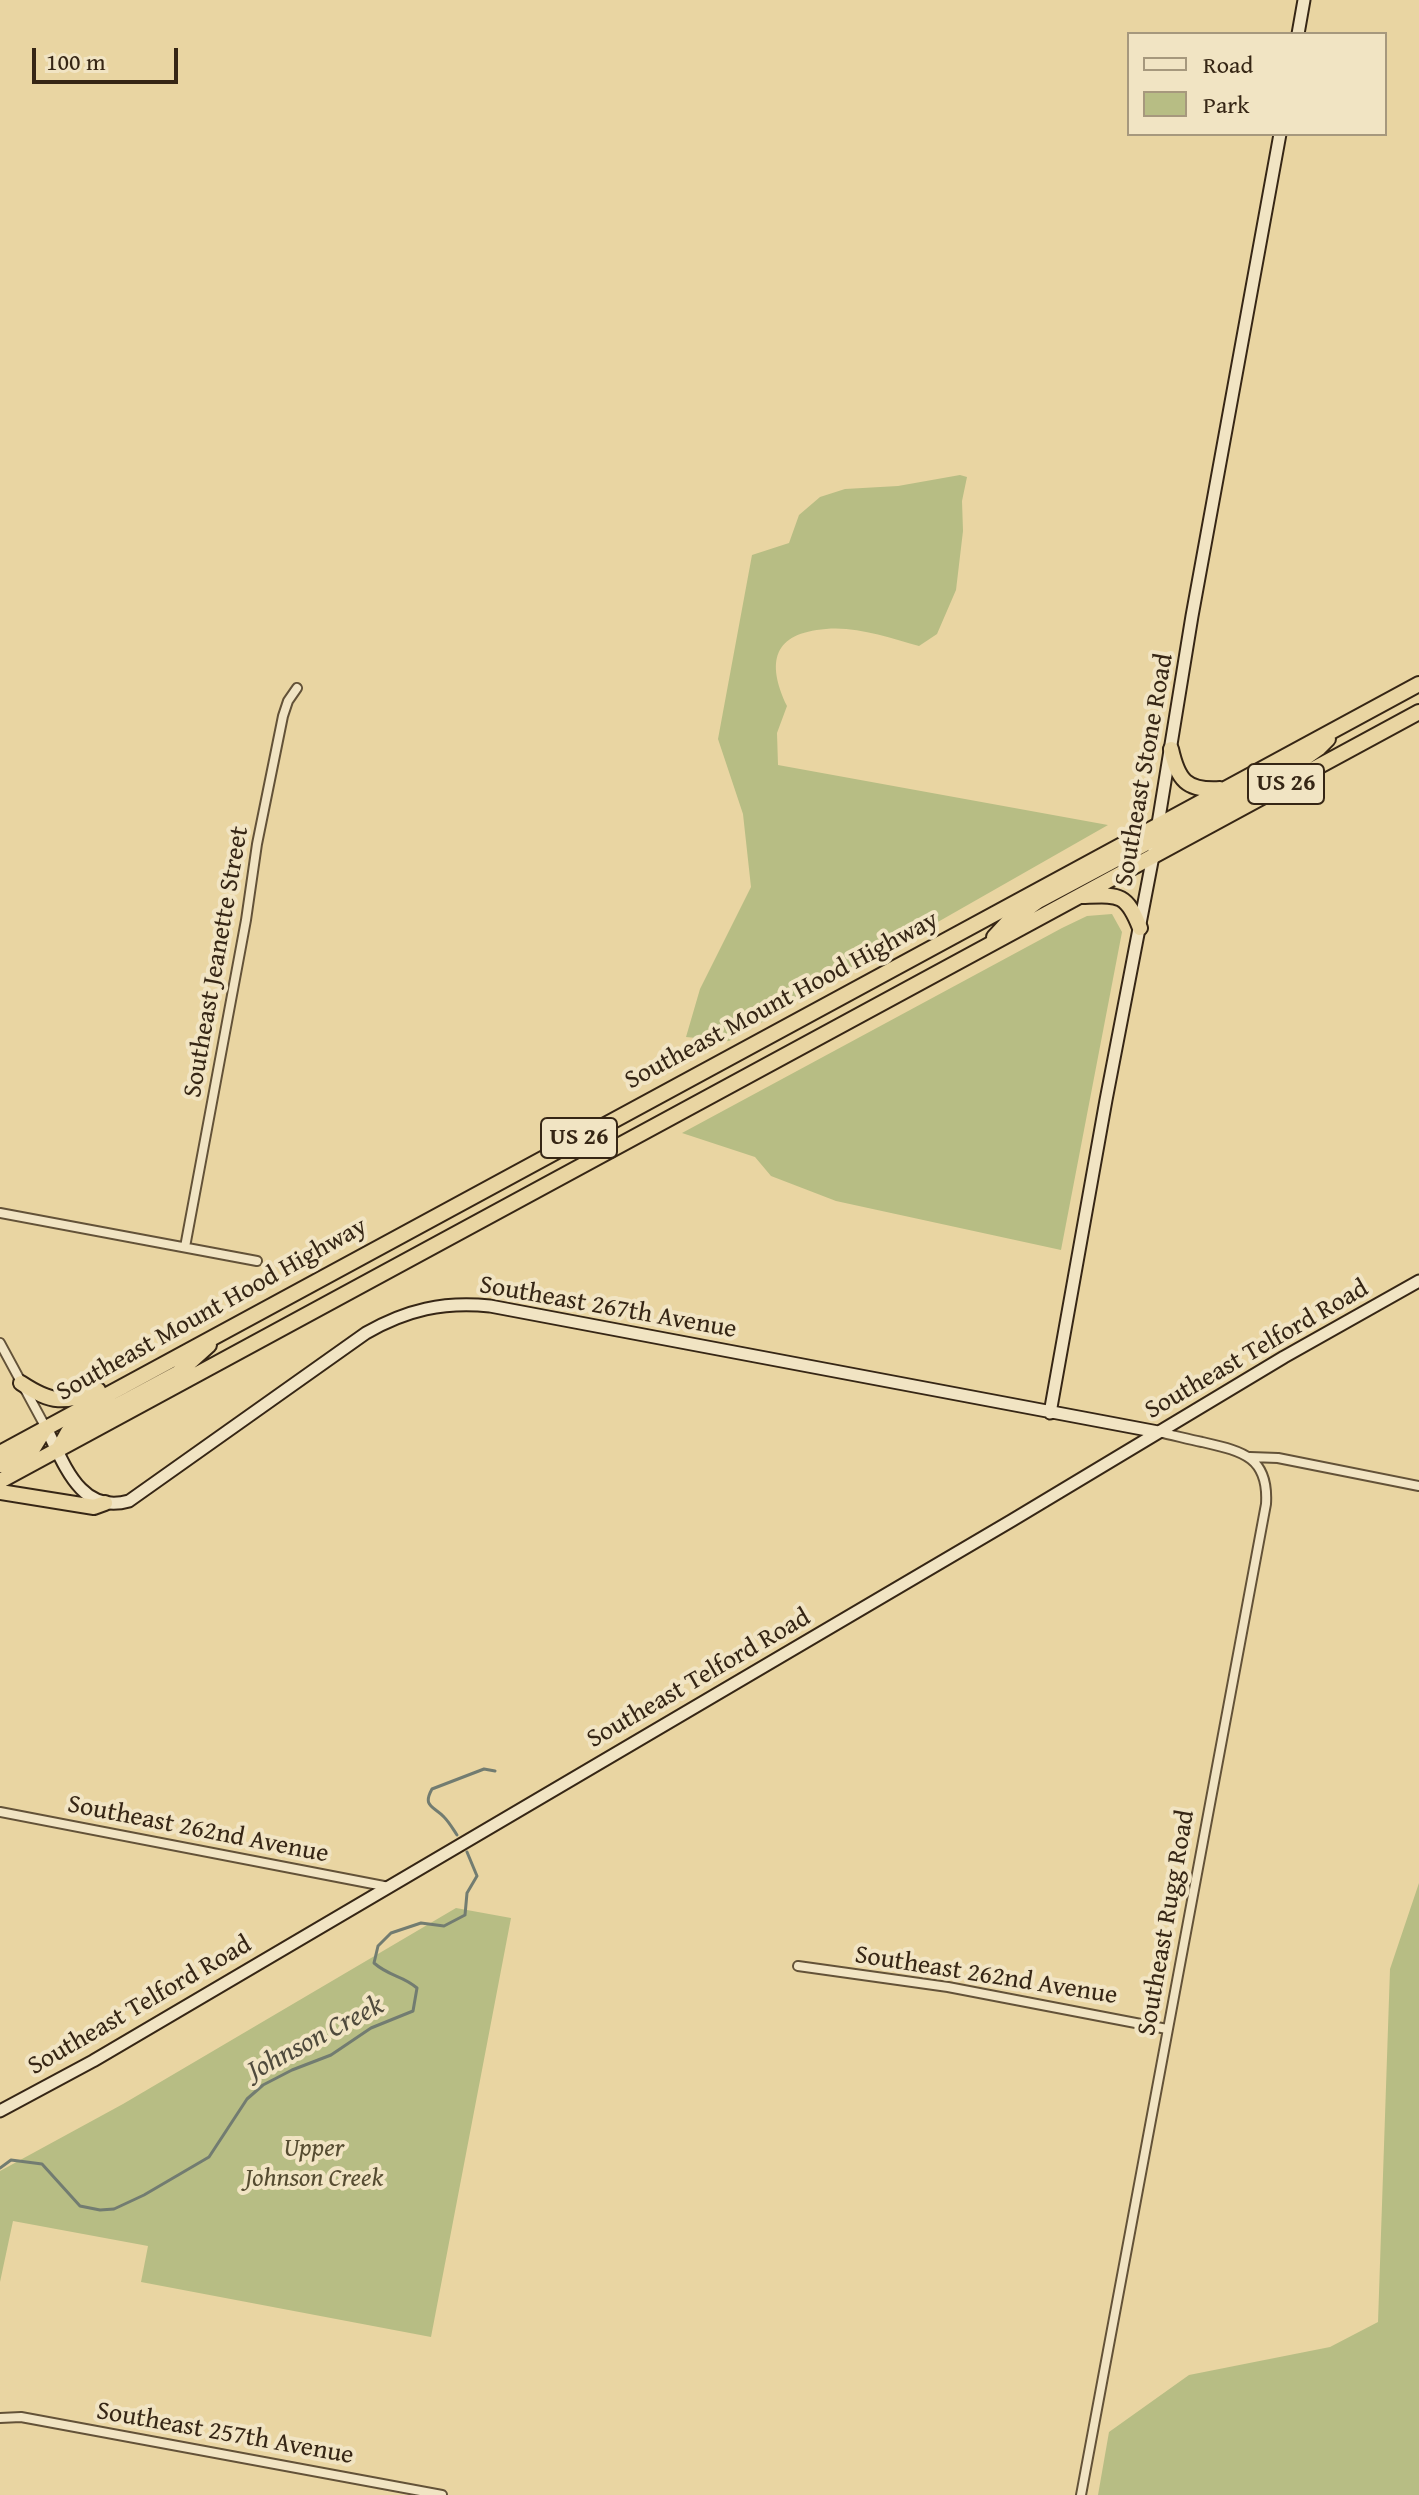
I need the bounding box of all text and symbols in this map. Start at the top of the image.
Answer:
scale bar [36,32,182,82]
legend [1127,32,1387,136]
text: 100 m [46,44,106,79]
text: Road [1203,47,1253,82]
text: Park [1203,87,1249,122]
street label: Southeast Stone Road [1109,651,1181,889]
road number: US 26 [1248,764,1324,804]
street label: Southeast Jeanette Street [178,824,256,1100]
street label: Southeast Mount Hood Highway [620,905,944,1097]
road number: US 26 [541,1118,617,1158]
street label: Southeast Mount Hood Highway [51,1211,373,1409]
street label: Southeast 267th Avenue [477,1270,739,1346]
street label: Southeast Telford Road [1140,1273,1374,1427]
street label: Southeast Telford Road [582,1602,816,1756]
street label: Southeast 262nd Avenue [65,1789,331,1871]
street label: Southeast Rugg Road [1132,1808,1202,2038]
street label: Southeast Telford Road [23,1929,257,2083]
street label: Southeast 262nd Avenue [853,1940,1119,2012]
water label: Johnson Creek [242,1989,390,2089]
park label: Upper Johnson Creek [245,2133,383,2194]
street label: Southeast 257th Avenue [94,2396,356,2472]

